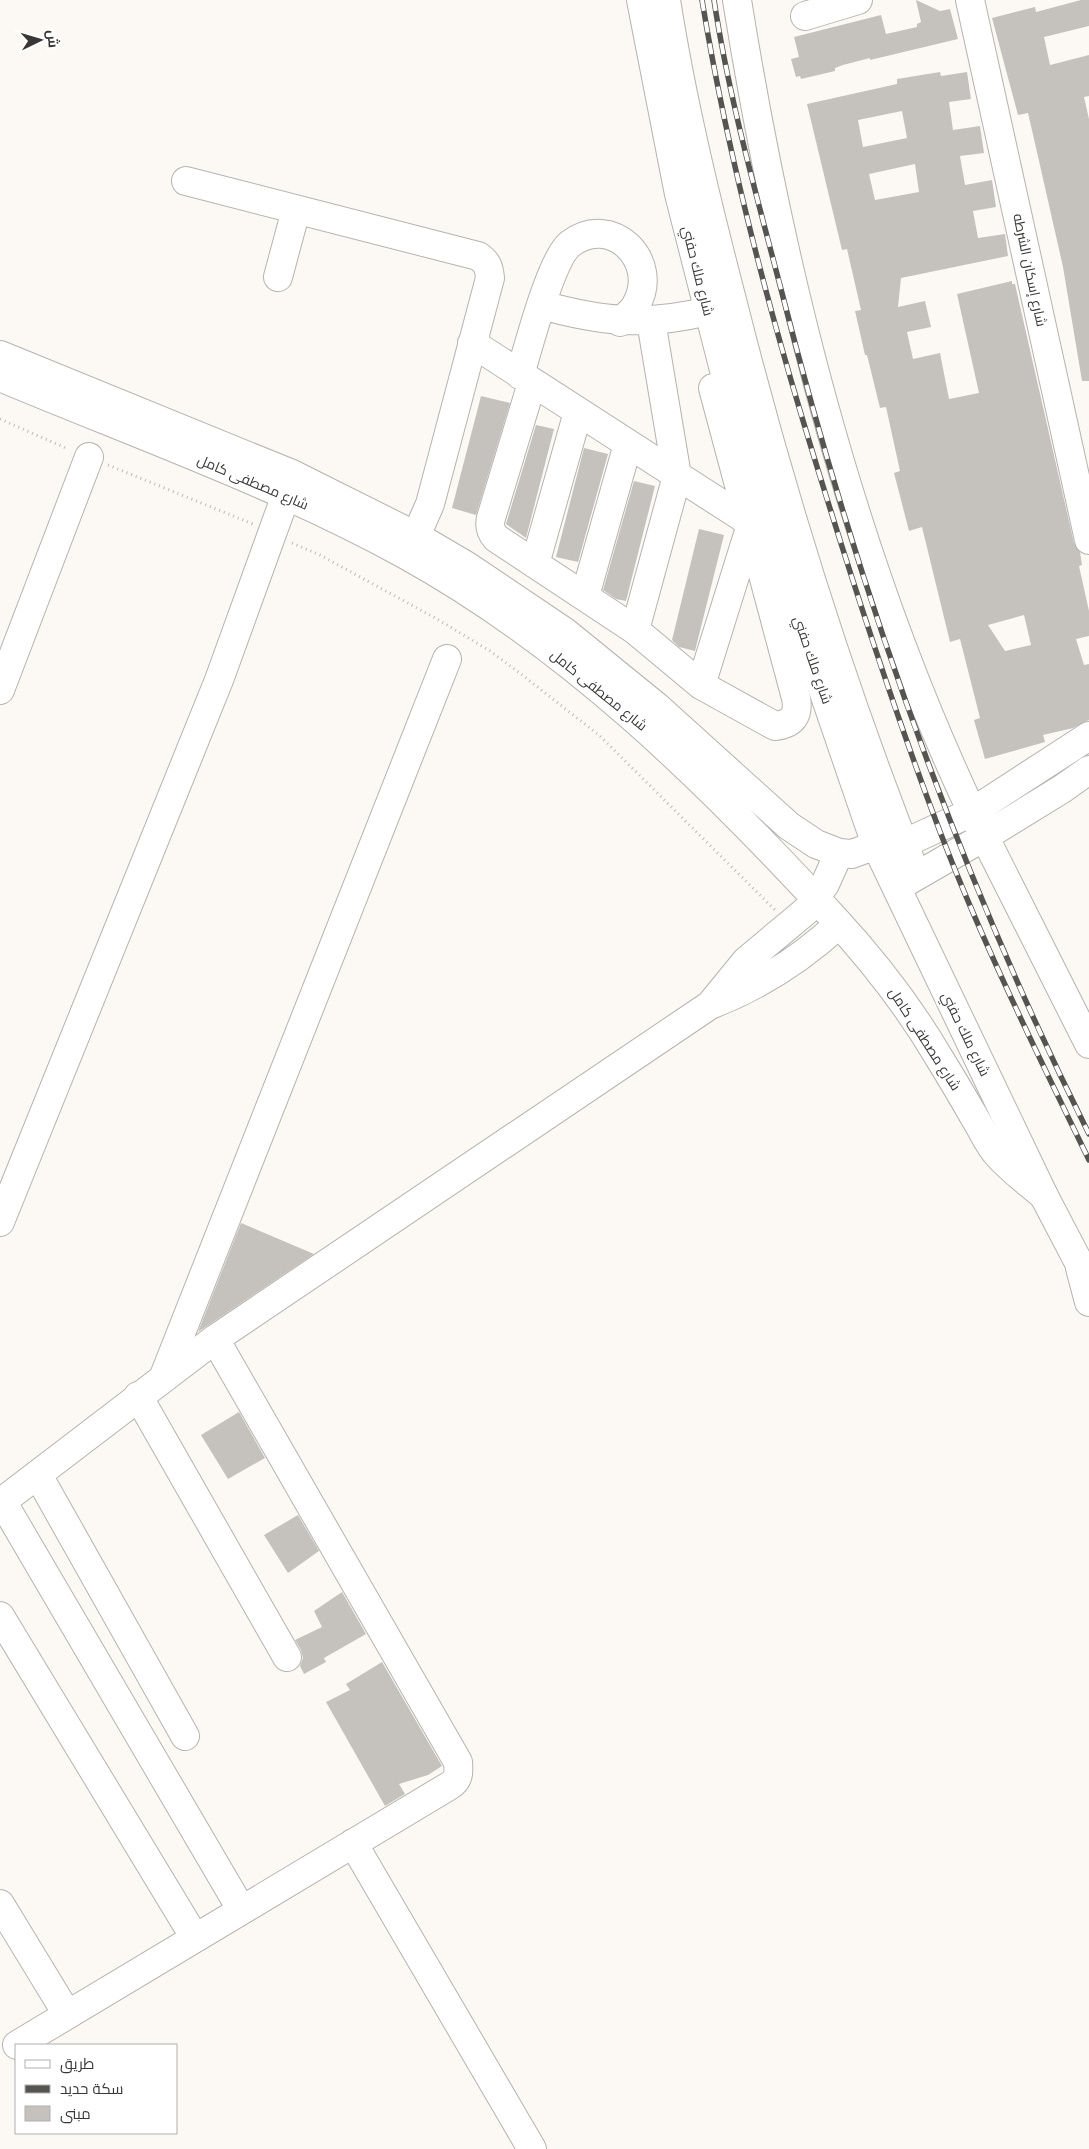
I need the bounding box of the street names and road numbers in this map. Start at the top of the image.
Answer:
street label: شارع إسكان الشرطه [1009,212,1050,328]
street label: شارع ملك حفني [675,224,717,318]
street label: شارع مصطفى كامل [195,451,311,514]
street label: شارع ملك حفني [787,614,836,707]
street label: شارع مصطفى كامل [547,646,650,735]
street label: شارع مصطفى كامل [885,985,964,1094]
street label: شارع ملك حفني [935,989,993,1081]

